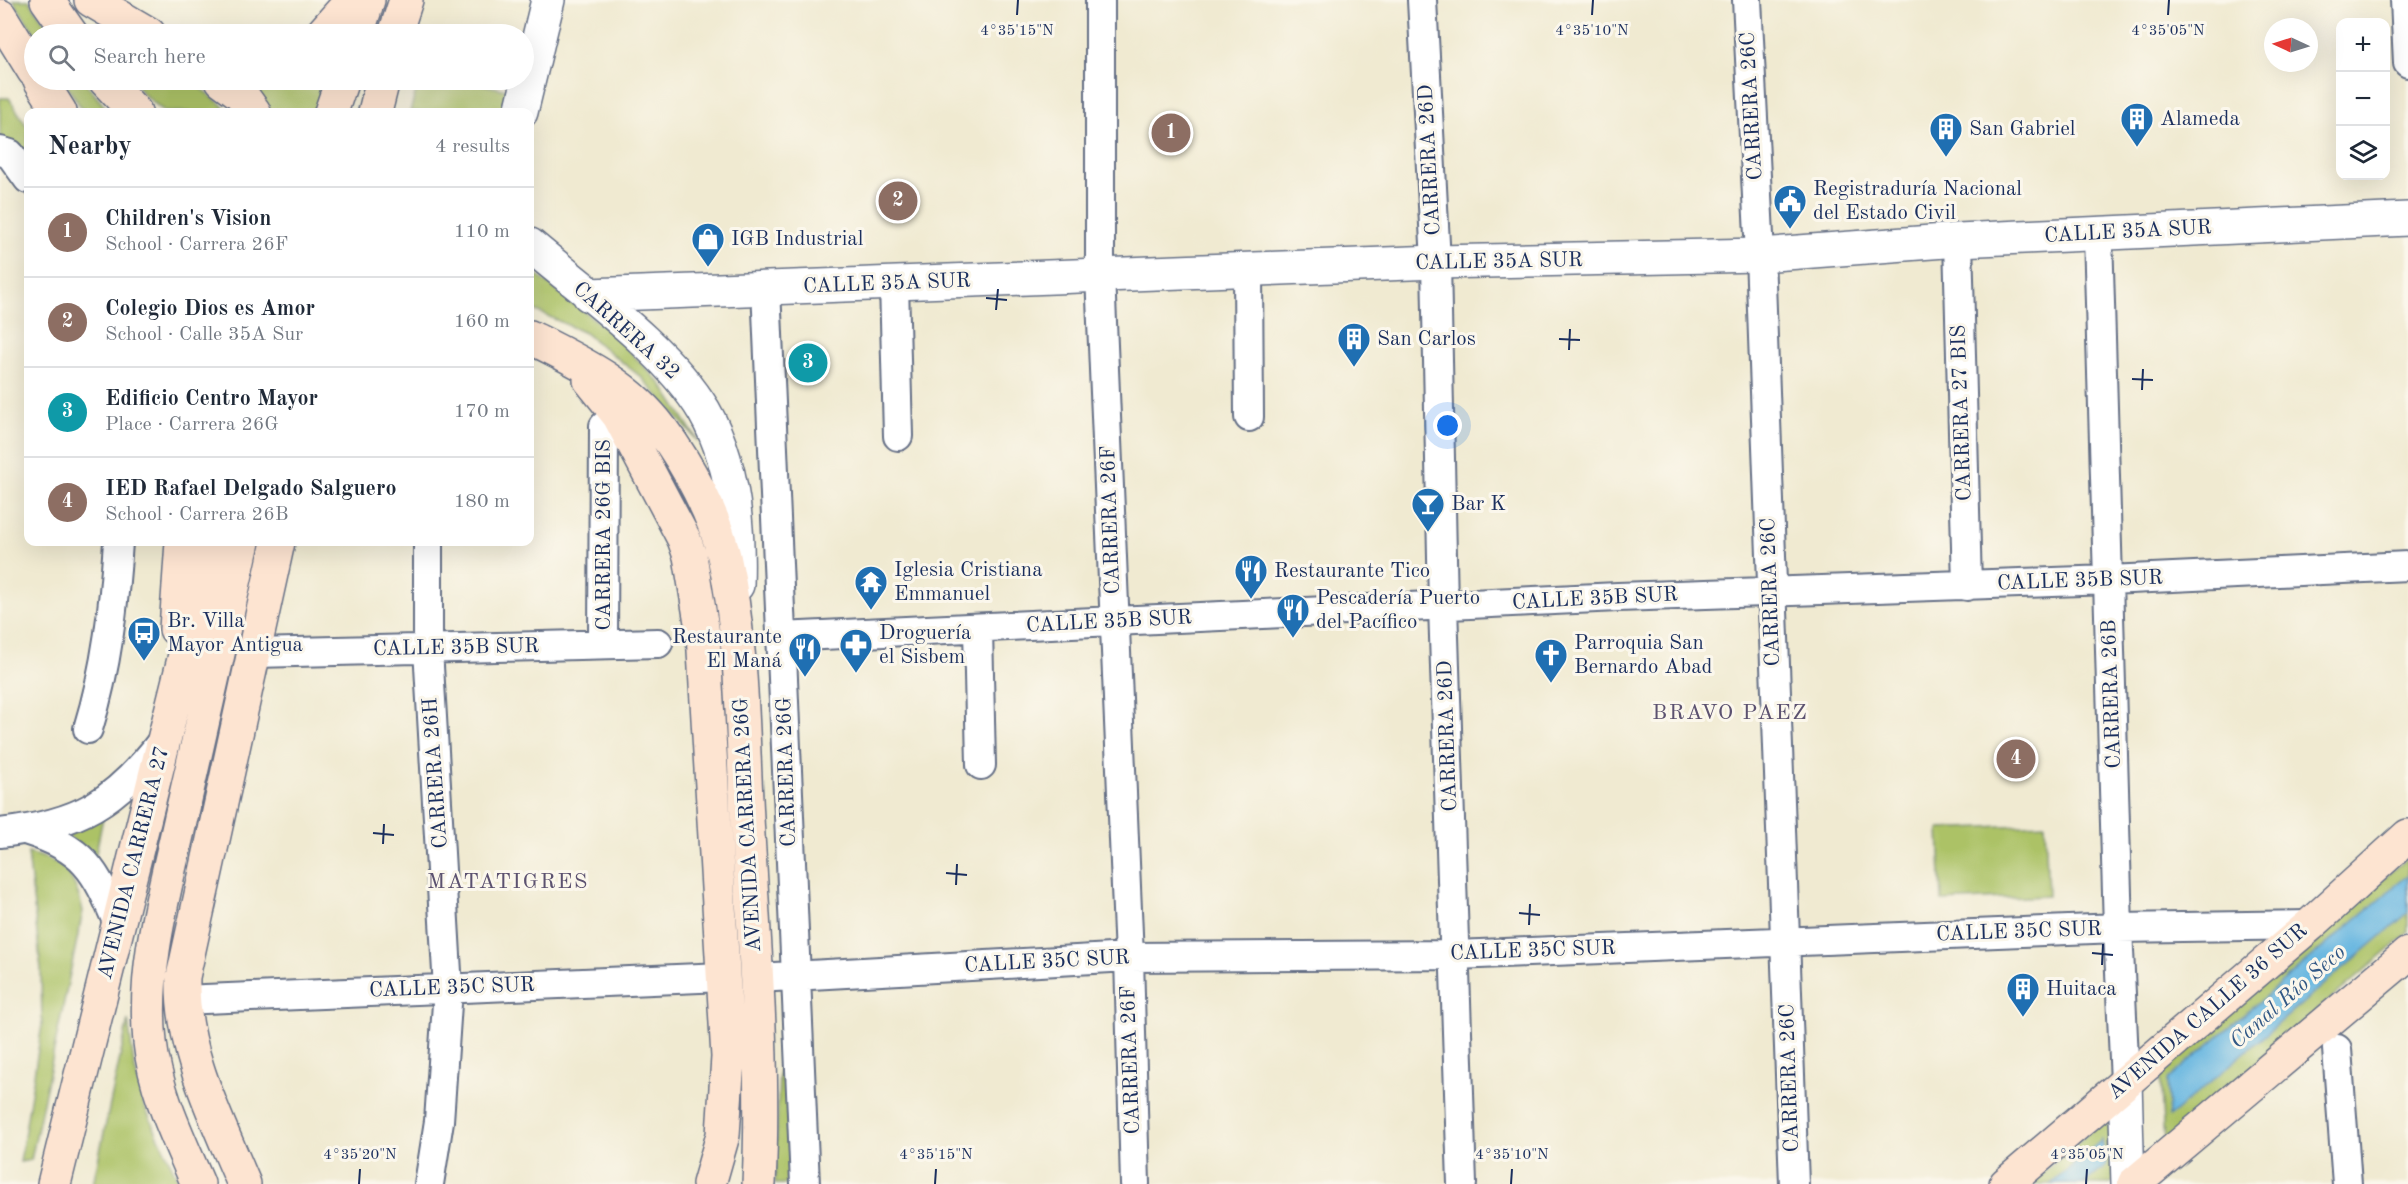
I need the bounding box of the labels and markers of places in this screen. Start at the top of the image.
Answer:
building icon: Alameda [2119,101,2155,148]
place label: Alameda [2160,109,2240,130]
pin: 1 [1152,110,1190,156]
building icon: San Gabriel [1928,111,1964,158]
place label: San Gabriel [1969,119,2076,140]
pin: 2 [878,178,918,224]
place label: Registraduría Nacional del Estado Civil [1813,179,2022,224]
public building icon: Registraduría Nacional del Estado Civil [1772,183,1808,230]
shop icon: IGB Industrial [690,221,726,268]
place label: IGB Industrial [731,229,864,250]
building icon: San Carlos [1336,321,1372,368]
place label: San Carlos [1377,329,1476,350]
pin: 3 [788,340,828,386]
bar icon: Bar K [1410,486,1446,533]
place label: Bar K [1451,494,1506,515]
restaurant icon: Restaurante Tico [1233,553,1269,600]
place label: Iglesia Cristiana Emmanuel [894,560,1043,605]
place label: Restaurante Tico [1274,561,1430,582]
temple icon: Iglesia Cristiana Emmanuel [853,564,889,611]
place label: Pescadería Puerto del Pacífico [1316,588,1480,633]
restaurant icon: Pescadería Puerto del Pacífico [1275,592,1311,639]
place label: Br. Villa Mayor Antigua [167,611,303,656]
bus stop icon: Br. Villa Mayor Antigua [126,615,162,662]
place label: Droguería el Sisbem [879,623,971,668]
place label: Restaurante El Maná [672,627,782,672]
pharmacy icon: Droguería el Sisbem [838,627,874,674]
restaurant icon: Restaurante El Maná [787,631,823,678]
place label: Parroquia San Bernardo Abad [1574,633,1713,678]
church icon: Parroquia San Bernardo Abad [1533,637,1569,684]
pin: 4 [1996,736,2036,782]
building icon: Huitaca [2005,971,2041,1018]
place label: Huitaca [2046,979,2117,1000]

